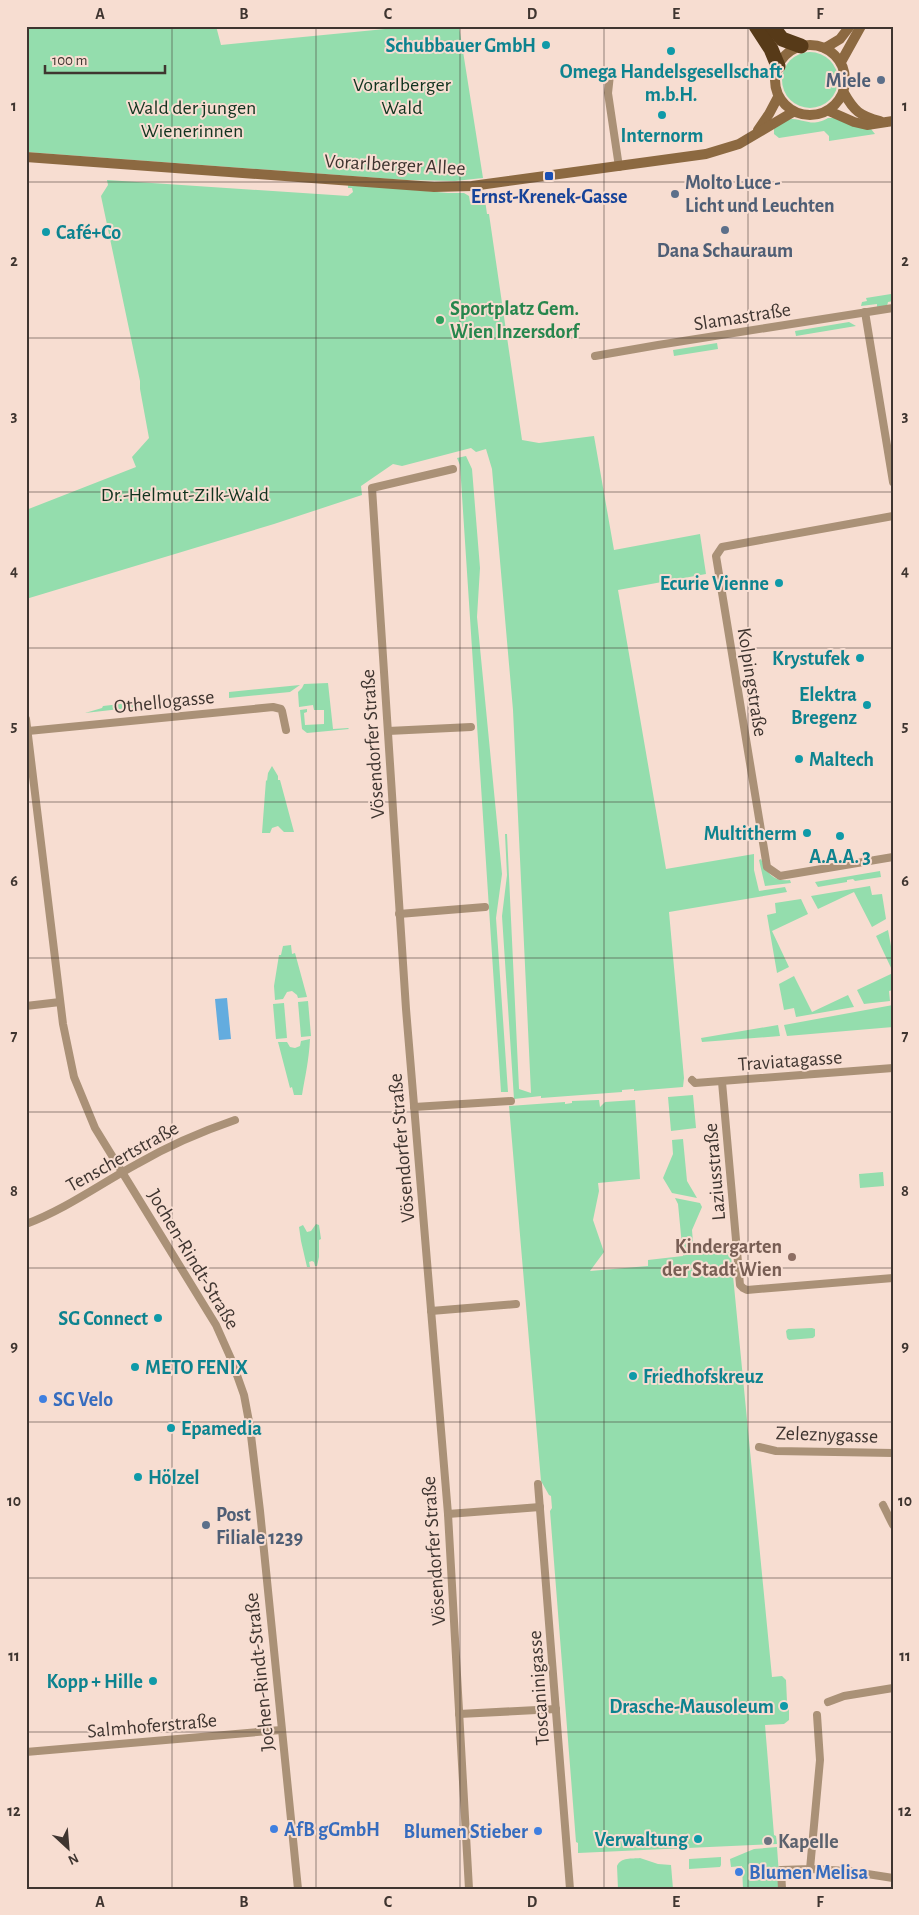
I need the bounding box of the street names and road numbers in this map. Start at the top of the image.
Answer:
street label: Vorarlberger Allee [324,151,466,179]
street label: Slamastraße [692,299,792,335]
street label: Kolpingstraße [734,626,770,738]
street label: Vösendorfer Straße [358,668,388,819]
street label: Othellogasse [113,687,215,717]
street label: Traviatagasse [737,1047,843,1075]
street label: Vösendorfer Straße [386,1072,418,1223]
street label: Tenschertstraße [63,1118,182,1196]
street label: Laziusstraße [701,1122,729,1222]
street label: Jochen-Rindt-Straße [144,1186,243,1333]
street label: Zeleznygasse [775,1423,878,1447]
street label: Vösendorfer Straße [419,1475,449,1626]
street label: Jochen-Rindt-Straße [242,1592,278,1752]
street label: Toscaninigasse [525,1630,553,1746]
street label: Salmhoferstraße [86,1710,218,1742]

